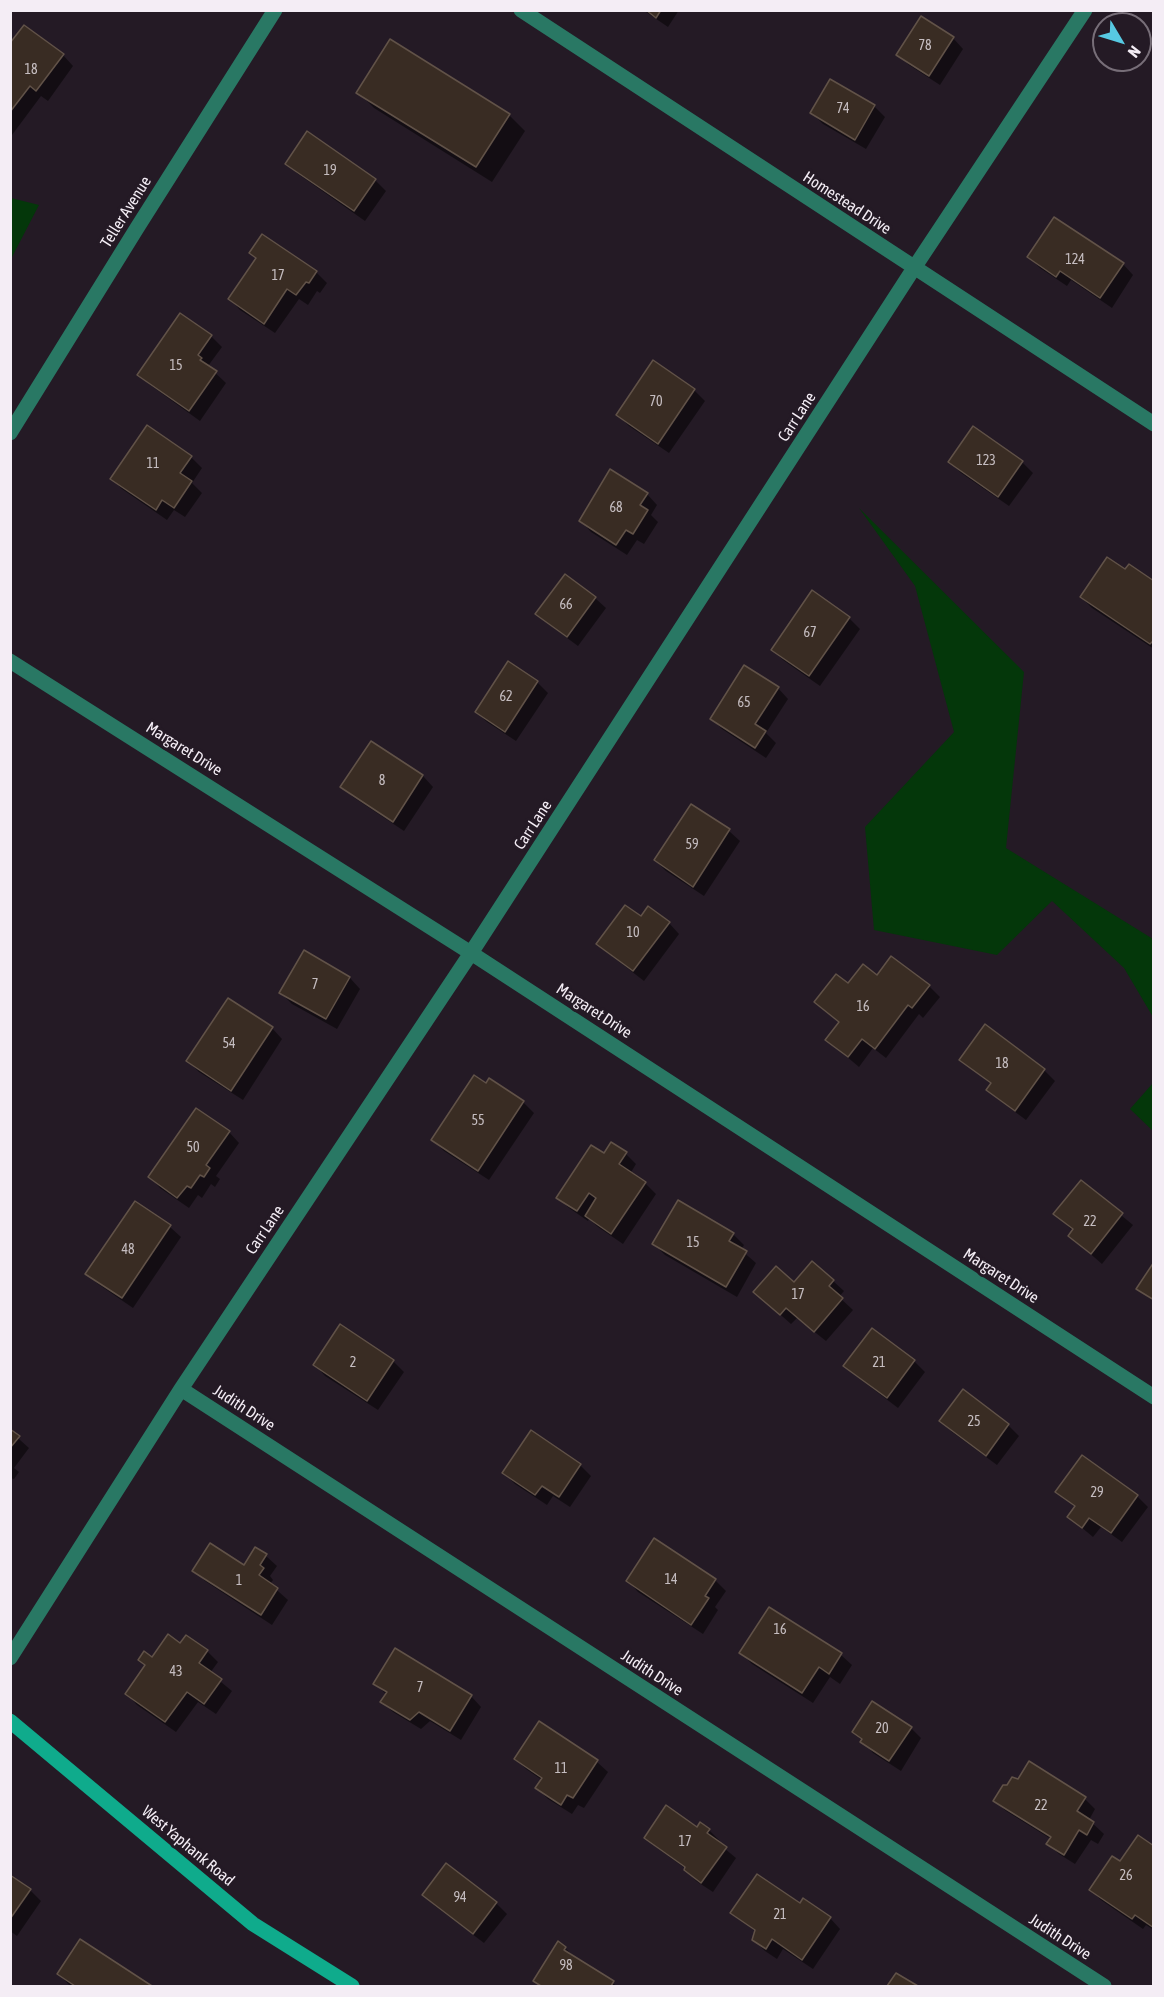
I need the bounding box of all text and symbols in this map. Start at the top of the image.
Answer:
north arrow [1092,12,1152,72]
house number: 78 [918,38,932,54]
text: N [1125,43,1145,61]
house number: 18 [24,62,38,78]
house number: 74 [836,101,850,117]
house number: 19 [323,163,337,179]
street label: Homestead Drive [799,167,895,239]
street label: Teller Avenue [97,173,155,251]
house number: 124 [1065,252,1085,268]
house number: 17 [271,268,285,284]
house number: 15 [169,358,183,374]
street label: Carr Lane [774,389,820,445]
house number: 70 [649,394,663,410]
house number: 123 [976,453,996,469]
house number: 11 [146,456,160,472]
house number: 68 [609,500,623,516]
house number: 66 [559,597,573,613]
house number: 67 [803,625,817,641]
house number: 62 [499,689,513,705]
house number: 65 [737,695,751,711]
street label: Margaret Drive [142,718,226,780]
house number: 8 [379,773,385,789]
street label: Carr Lane [510,797,556,853]
house number: 59 [685,837,699,853]
house number: 10 [626,925,640,941]
house number: 7 [312,977,318,993]
street label: Margaret Drive [553,979,635,1043]
house number: 16 [856,999,870,1015]
house number: 54 [222,1036,236,1052]
house number: 18 [995,1056,1009,1072]
house number: 55 [471,1113,485,1129]
house number: 50 [186,1140,200,1156]
street label: Carr Lane [242,1202,288,1258]
house number: 22 [1083,1214,1097,1230]
house number: 15 [686,1235,700,1251]
house number: 48 [121,1242,135,1258]
street label: Margaret Drive [960,1244,1042,1308]
house number: 17 [791,1287,805,1303]
house number: 2 [350,1355,356,1371]
house number: 21 [872,1355,886,1371]
street label: Judith Drive [210,1381,278,1435]
house number: 25 [967,1414,981,1430]
house number: 29 [1090,1485,1104,1501]
house number: 14 [664,1572,678,1588]
house number: 1 [236,1573,242,1589]
house number: 16 [773,1622,787,1638]
street label: Judith Drive [618,1646,686,1700]
house number: 43 [169,1664,183,1680]
house number: 7 [417,1680,423,1696]
house number: 20 [875,1721,889,1737]
house number: 11 [554,1761,568,1777]
house number: 22 [1034,1798,1048,1814]
street label: West Yaphank Road [138,1802,238,1890]
house number: 17 [678,1834,692,1850]
house number: 26 [1119,1868,1133,1884]
house number: 94 [453,1890,467,1906]
house number: 21 [773,1907,787,1923]
street label: Judith Drive [1026,1910,1094,1964]
house number: 98 [559,1958,573,1974]

